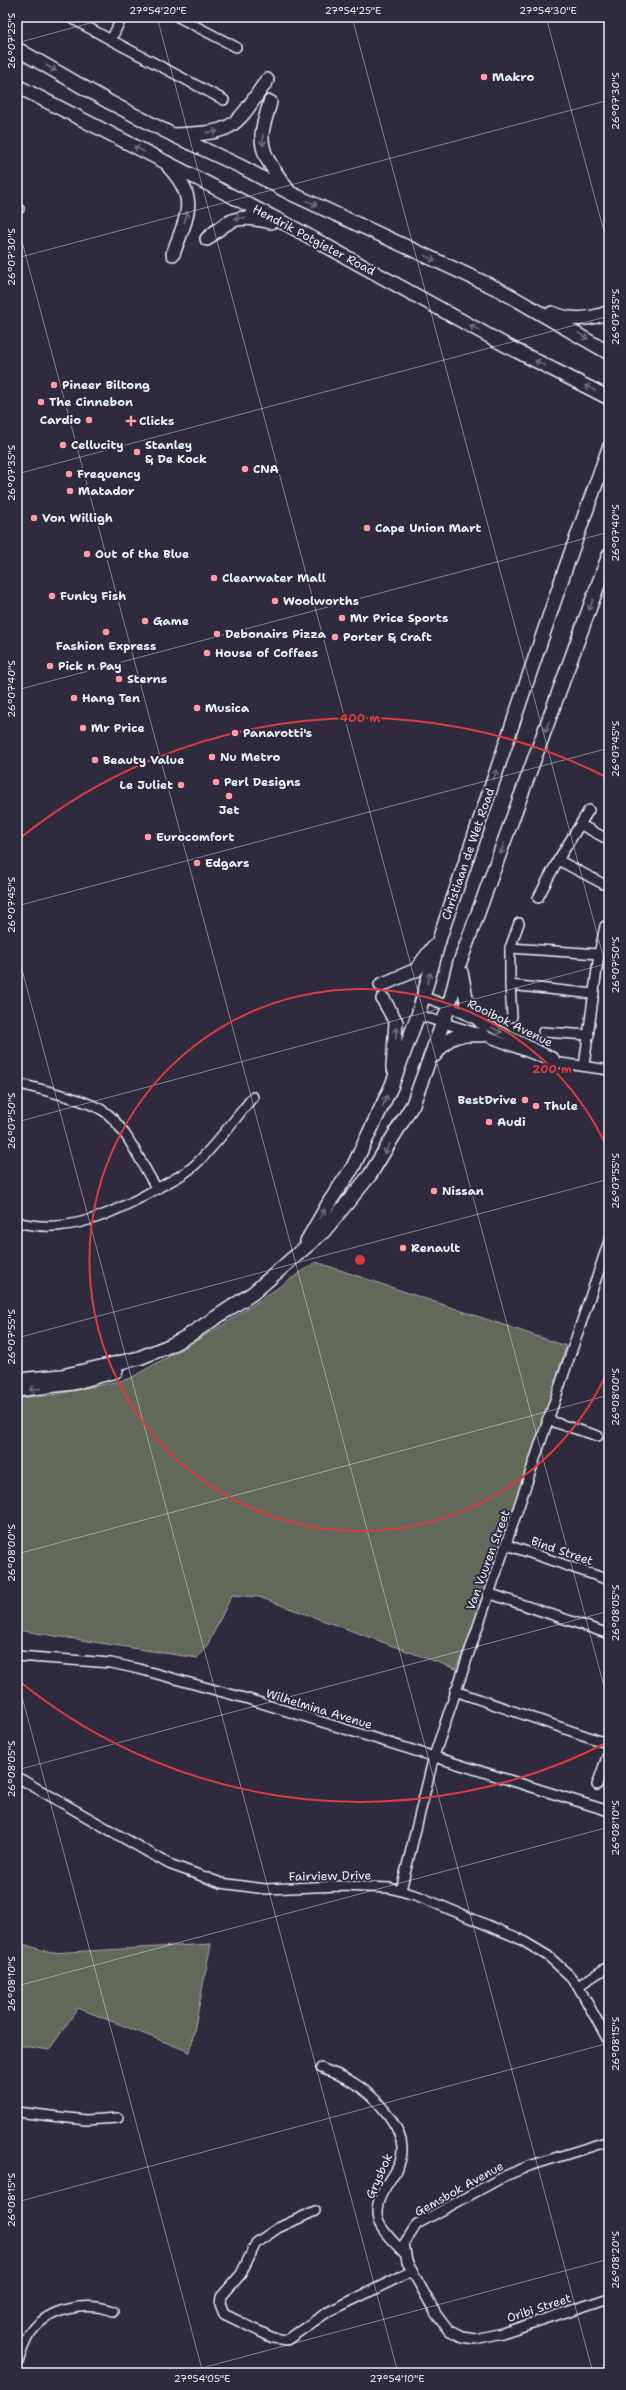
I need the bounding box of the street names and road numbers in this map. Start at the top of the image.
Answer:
street label: Hendrik Potgieter Road [250,201,378,279]
street label: Christiaan de Wet Road [438,785,498,922]
street label: Rooibok Avenue [465,995,556,1051]
street label: Van Vuuren Street [462,1508,514,1612]
street label: Bind Street [529,1533,595,1569]
street label: Wilhelmina Avenue [264,1685,374,1733]
street label: Fairview Drive [289,1867,372,1885]
street label: Grysbok [362,2151,396,2201]
street label: Gemsbok Avenue [412,2158,506,2220]
street label: Oribi Street [505,2290,573,2326]

